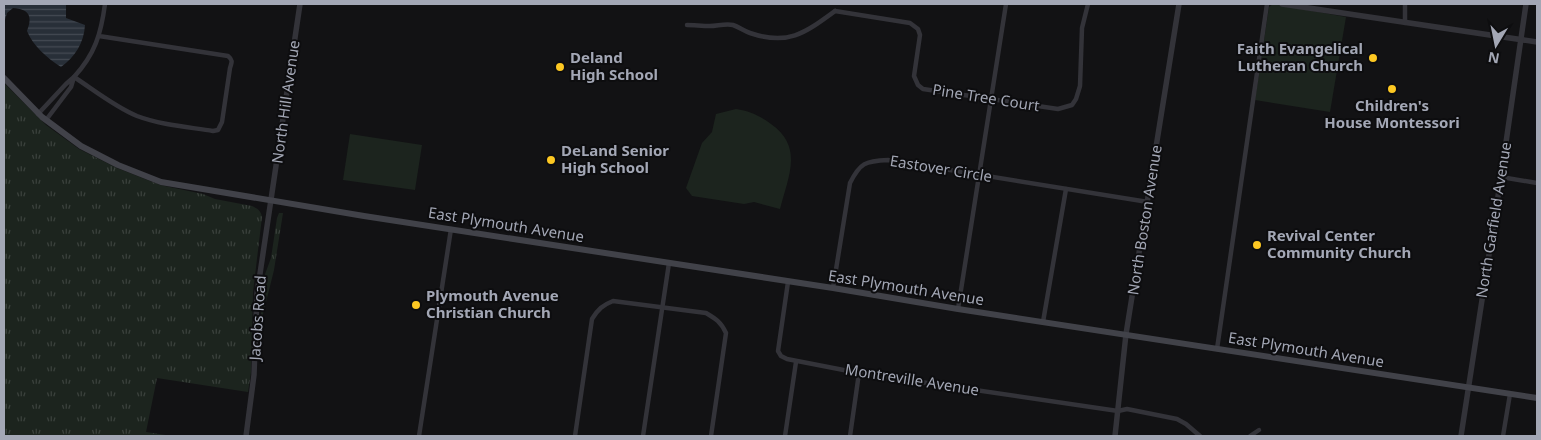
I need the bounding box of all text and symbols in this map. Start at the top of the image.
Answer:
north arrow [1471,20,1521,70]
place label: Faith Evangelical Lutheran Church [1237,38,1363,75]
street label: North Hill Avenue [266,39,304,165]
place label: Deland High School [570,47,658,84]
text: N [1486,48,1501,69]
marker: Faith Evangelical Lutheran Church [1367,52,1379,64]
marker: Deland High School [554,61,566,73]
street label: Pine Tree Court [931,79,1042,115]
marker: Children's House Montessori [1386,83,1398,95]
place label: Children's House Montessori [1324,95,1460,132]
place label: DeLand Senior High School [561,140,669,177]
street label: North Garfield Avenue [1471,140,1515,299]
street label: North Boston Avenue [1122,143,1166,296]
street label: Eastover Circle [889,150,994,186]
marker: DeLand Senior High School [545,154,557,166]
street label: East Plymouth Avenue [427,202,585,246]
place label: Revival Center Community Church [1267,225,1411,262]
marker: Revival Center Community Church [1251,239,1263,251]
street label: East Plymouth Avenue [827,265,985,309]
street label: Jacobs Road [244,275,270,363]
place label: Plymouth Avenue Christian Church [426,285,559,322]
marker: Plymouth Avenue Christian Church [410,299,422,311]
street label: East Plymouth Avenue [1227,327,1385,371]
street label: Montreville Avenue [844,359,981,400]

